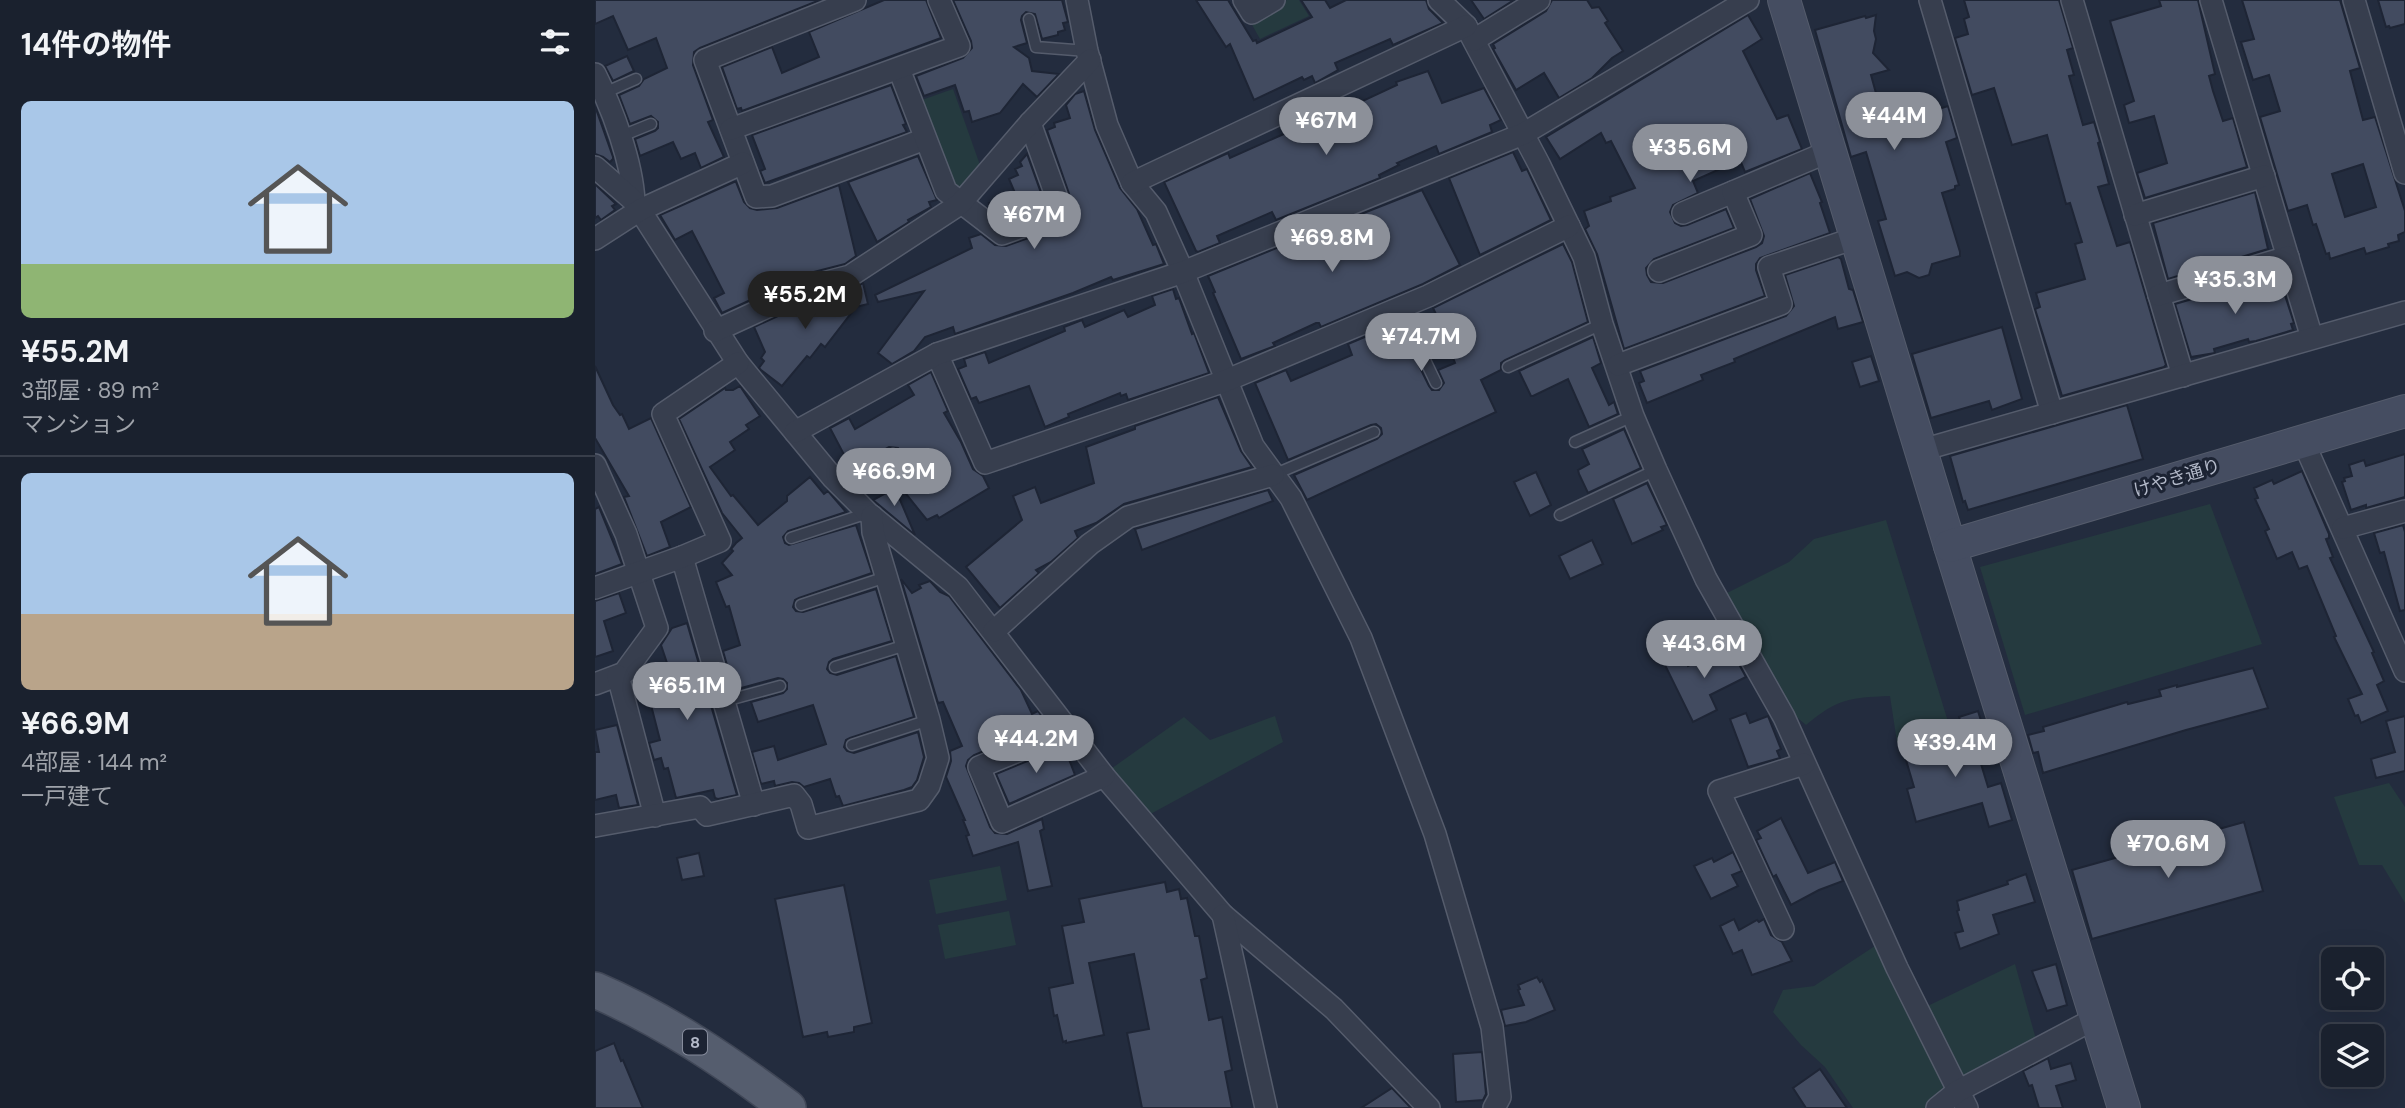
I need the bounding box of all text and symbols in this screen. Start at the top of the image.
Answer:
icon: filters [536,23,574,61]
text: 14件の物件 [21,25,171,64]
pin: ¥44M [1853,92,1935,152]
pin: ¥67M [1285,97,1367,157]
text: ¥44M [1861,100,1927,130]
text: ¥67M [1295,105,1357,135]
pin: ¥35.6M [1633,124,1747,184]
text: ¥35.6M [1648,132,1732,162]
icon: home [235,146,361,272]
pin: ¥67M [993,191,1075,251]
text: ¥67M [1003,199,1065,229]
pin: ¥69.8M [1275,215,1389,274]
text: ¥69.8M [1290,222,1374,252]
pin: ¥35.3M [2178,256,2292,316]
text: ¥35.3M [2193,264,2277,294]
pin: ¥55.2M [748,272,862,331]
text: ¥55.2M [763,279,847,309]
pin: ¥74.7M [1364,314,1478,373]
text: ¥74.7M [1381,321,1461,351]
text: ¥55.2M [21,332,129,371]
text: 3部屋 · 89 m² [21,375,159,405]
text: マンション [21,409,136,439]
pin: ¥66.9M [837,448,951,508]
street label: けやき通り [2130,453,2224,503]
text: ¥66.9M [852,456,936,486]
icon: home [235,518,361,644]
pin: ¥43.6M [1647,620,1761,680]
text: ¥43.6M [1662,628,1746,658]
pin: ¥65.1M [630,662,744,722]
text: ¥65.1M [648,670,726,700]
text: ¥66.9M [21,704,130,743]
pin: ¥44.2M [979,716,1093,775]
pin: ¥39.4M [1898,720,2012,779]
text: ¥44.2M [994,723,1078,753]
text: ¥39.4M [1913,727,1997,757]
text: 4部屋 · 144 m² [21,747,167,777]
text: 一戸建て [21,781,113,811]
pin: ¥70.6M [2111,820,2225,880]
text: ¥70.6M [2126,828,2210,858]
map controls [2321,947,2384,1087]
button: locate [2321,947,2384,1010]
button: layers [2321,1024,2384,1087]
road number: 8 [683,1030,707,1054]

